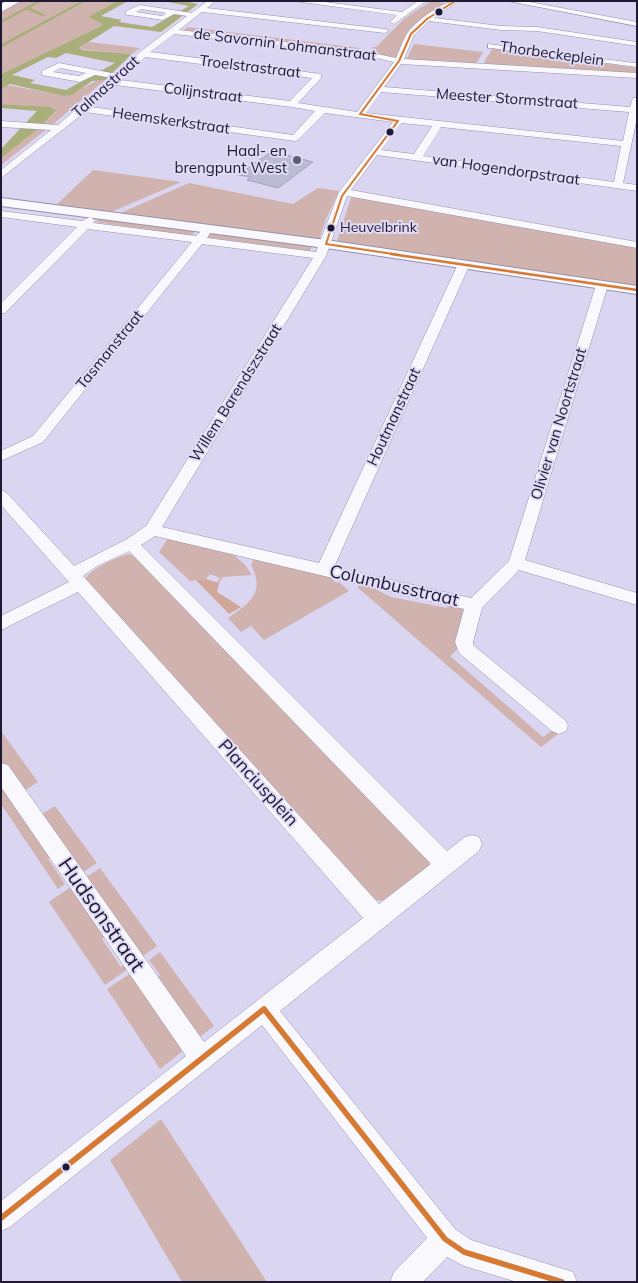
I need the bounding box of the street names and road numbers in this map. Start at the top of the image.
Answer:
street label: de Savornin Lohmanstraat [193,25,377,65]
street label: Thorbeckeplein [499,38,605,70]
street label: Talmastraat [69,52,143,122]
street label: Troelstrastraat [198,52,302,82]
street label: Colijnstraat [163,79,243,107]
street label: Meester Stormstraat [435,85,579,113]
street label: Heemskerkstraat [111,104,231,138]
street label: van Hogendorpstraat [431,151,581,189]
street label: Tasmanstraat [73,307,147,393]
street label: Willem Barendszstraat [186,321,286,465]
street label: Olivier van Noortstraat [527,346,591,502]
street label: Houtmanstraat [363,365,425,469]
street label: Columbusstraat [327,561,461,611]
street label: Planciusplein [213,735,303,831]
street label: Hudsonstraat [52,853,150,977]

